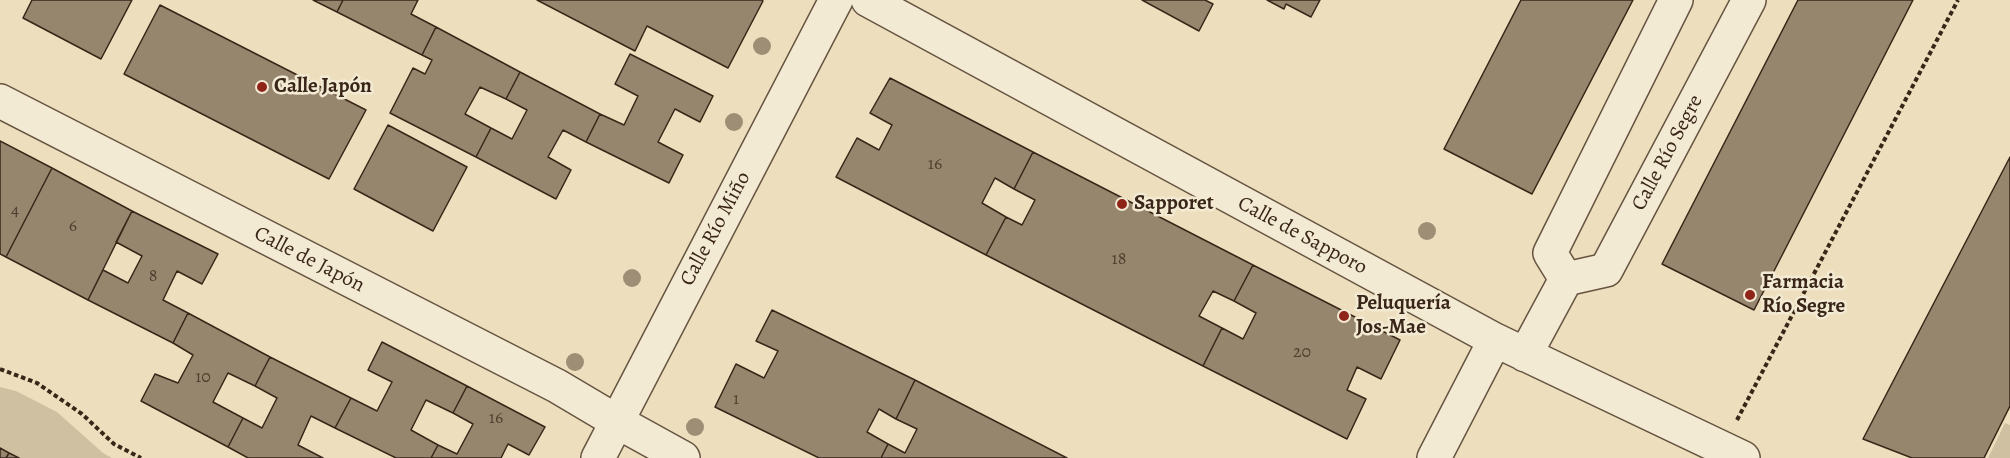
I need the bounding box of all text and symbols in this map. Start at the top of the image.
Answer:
place label: Calle Japón [274,74,372,100]
marker: Calle Japón [255,80,269,94]
street label: Calle Río Segre [1627,91,1709,215]
house number: 16 [928,154,942,176]
street label: Calle Río Miño [675,168,757,290]
place label: Sapporet [1134,191,1214,217]
street label: Calle de Sapporo [1233,191,1371,281]
marker: Sapporet [1115,197,1129,211]
house number: 4 [11,200,19,222]
house number: 6 [69,216,77,238]
street label: Calle de Japón [250,221,368,299]
house number: 18 [1112,249,1126,271]
house number: 8 [149,266,157,288]
place label: Farmacia Río Segre [1762,270,1845,320]
marker: Farmacia Río Segre [1743,288,1757,302]
place label: Peluquería Jos-Mae [1356,291,1451,341]
marker: Peluquería Jos-Mae [1337,309,1351,323]
house number: 20 [1293,342,1311,364]
house number: 10 [195,367,211,389]
house number: 1 [733,389,739,411]
house number: 16 [489,408,503,430]

